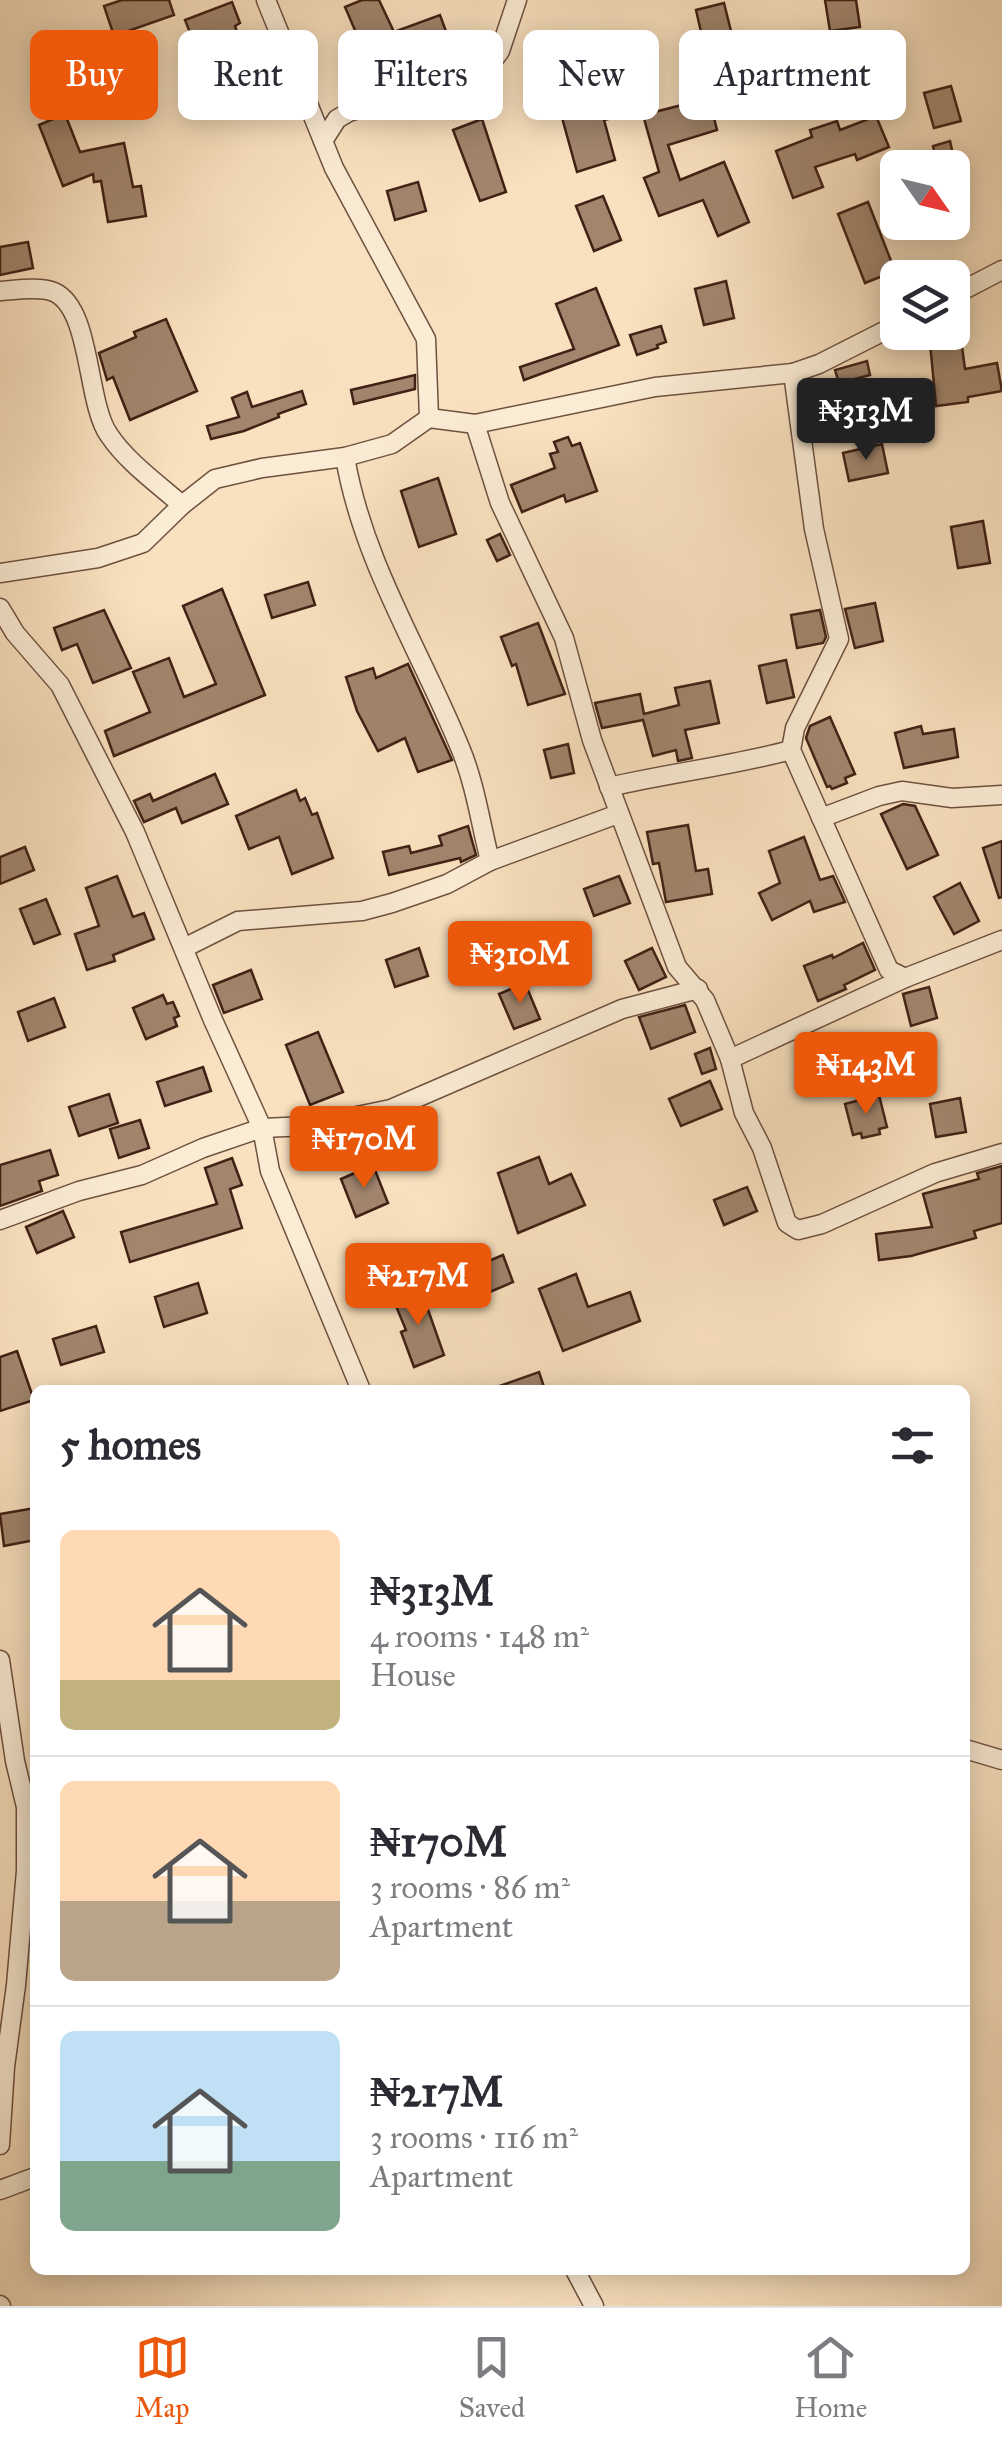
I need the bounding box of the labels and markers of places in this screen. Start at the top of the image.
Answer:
pin: ₦313M [796,378,936,463]
pin: ₦310M [450,921,590,1006]
pin: ₦143M [796,1032,936,1117]
pin: ₦170M [294,1106,434,1191]
pin: ₦217M [348,1243,488,1328]

